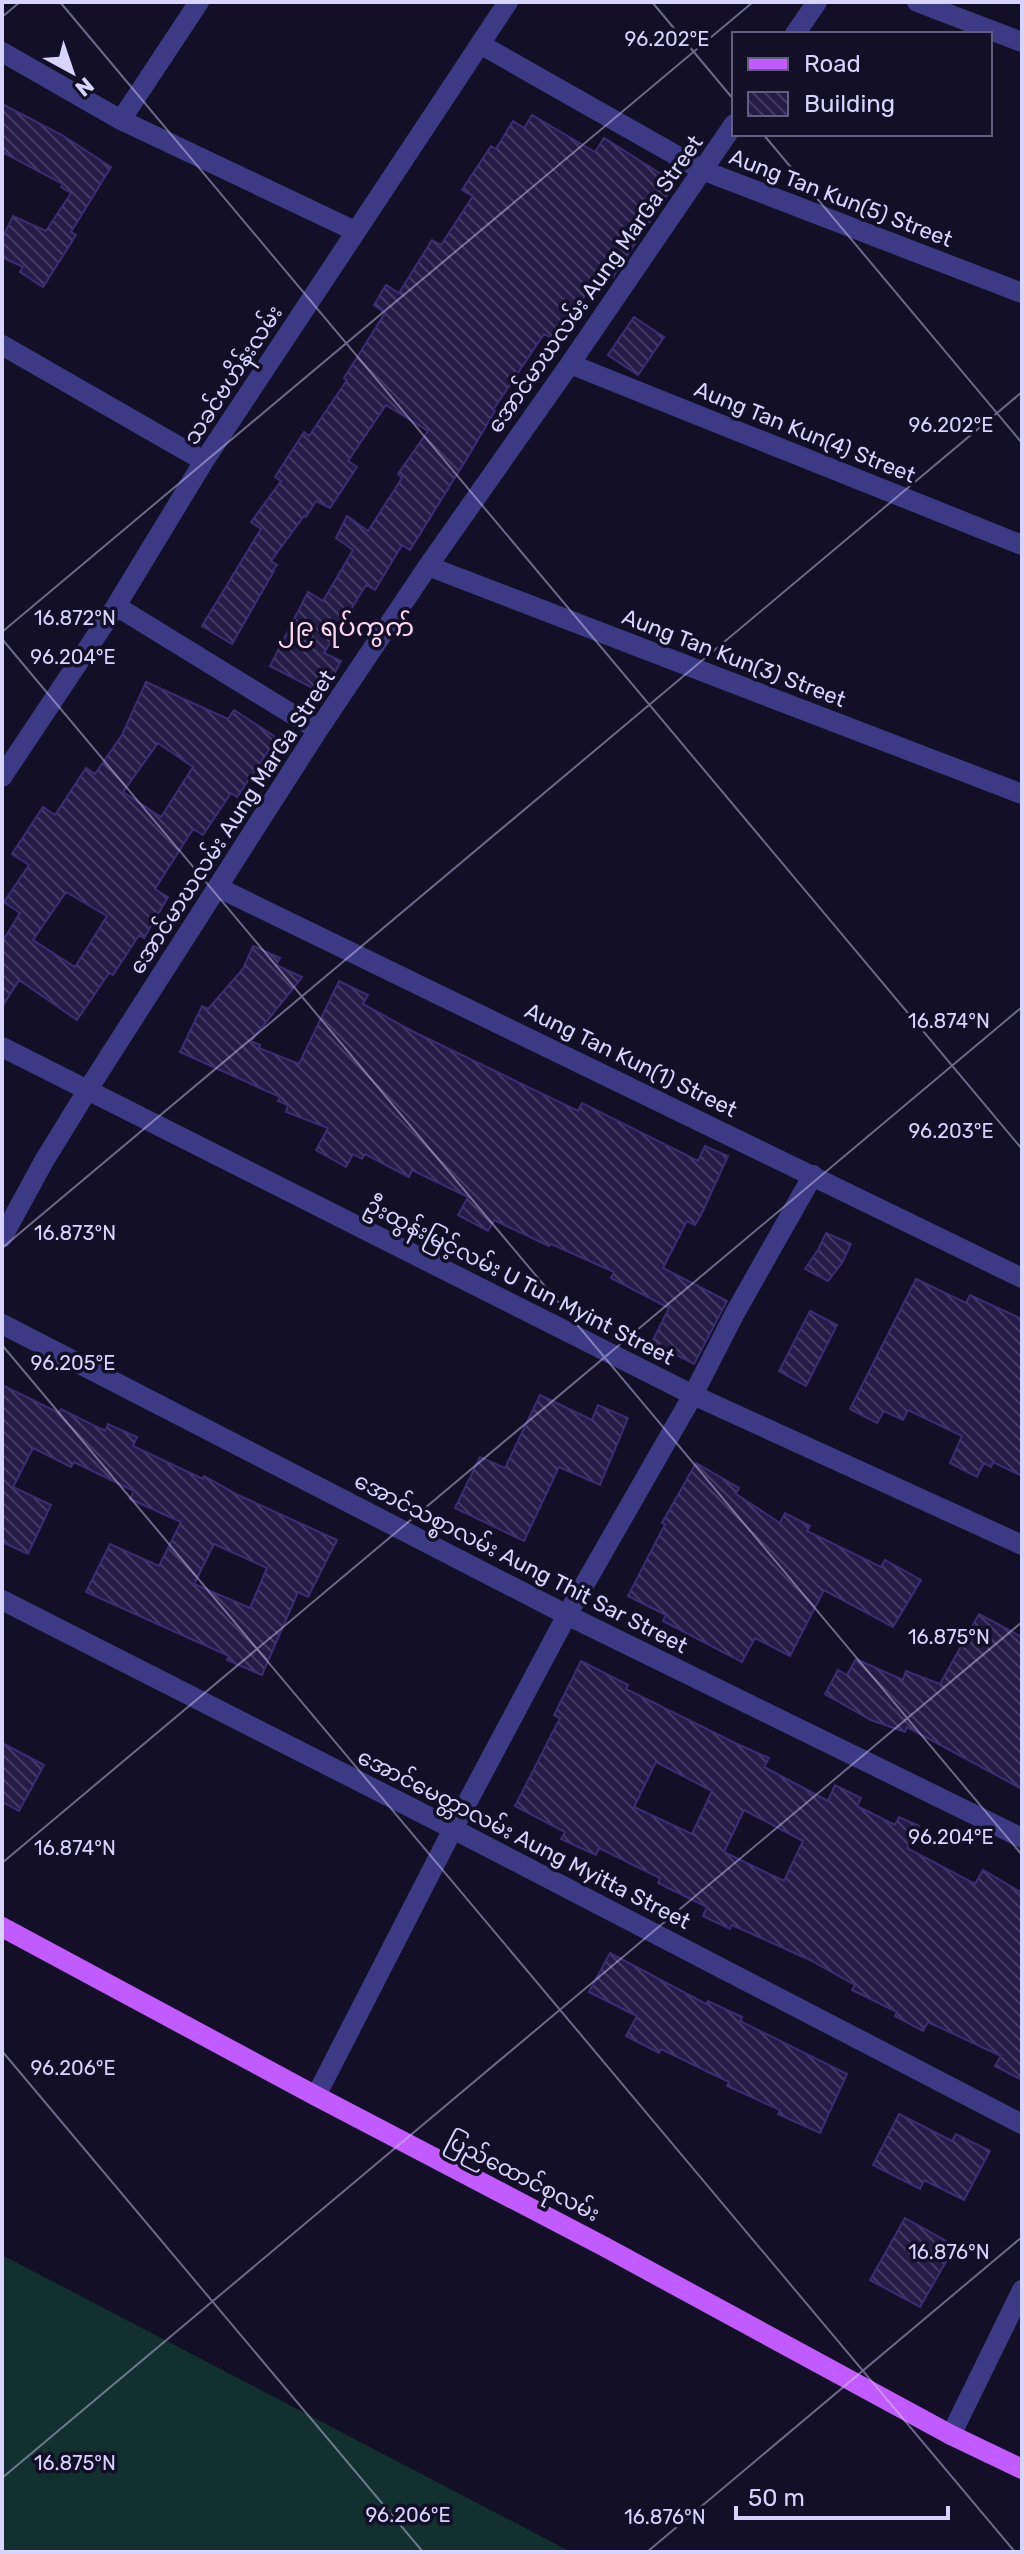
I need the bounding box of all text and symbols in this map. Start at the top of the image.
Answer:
text: 96.202°E [625,27,709,51]
north arrow [32,32,112,112]
legend [732,32,992,136]
text: Road [804,50,861,78]
text: N [70,72,99,102]
text: Building [804,90,895,118]
street label: အောင်မာဃလမ်း Aung MarGa Street [480,128,709,438]
street label: Aung Tan Kun(5) Street [726,143,957,253]
street label: သခင်ဗဟိန်းလမ်း [176,299,292,452]
street label: Aung Tan Kun(4) Street [690,375,920,489]
text: 96.202°E [909,413,993,437]
street label: Aung Tan Kun(3) Street [618,603,850,713]
text: 16.872°N [34,606,116,630]
district label: ၂၉ ရပ်ကွက် [278,610,414,648]
text: 96.204°E [30,645,116,669]
street label: အောင်မာဃလမ်း Aung MarGa Street [122,663,341,979]
street label: Aung Tan Kun(1) Street [521,997,742,1123]
text: 16.874°N [908,1009,990,1033]
text: 96.203°E [908,1119,994,1143]
street label: ဦးထွန်းမြင့်လမ်း U Tun Myint Street [359,1189,680,1375]
text: 16.873°N [34,1221,116,1245]
text: 96.205°E [31,1351,115,1375]
street label: အောင်သစ္စာလမ်း Aung Thit Sar Street [348,1465,693,1663]
text: 16.875°N [908,1625,990,1649]
street label: အောင်မေတ္တာလမ်း Aung Myitta Street [351,1741,696,1939]
text: 96.204°E [908,1825,994,1849]
text: 16.874°N [34,1836,116,1860]
text: 96.206°E [30,2056,116,2080]
street label: ပြည်ထောင်စုလမ်း [440,2125,605,2231]
text: 16.876°N [908,2240,990,2264]
text: 16.875°N [34,2451,116,2475]
scale bar [736,2470,948,2520]
text: 50 m [748,2484,805,2512]
text: 96.206°E [365,2503,451,2527]
text: 16.876°N [624,2505,706,2529]

